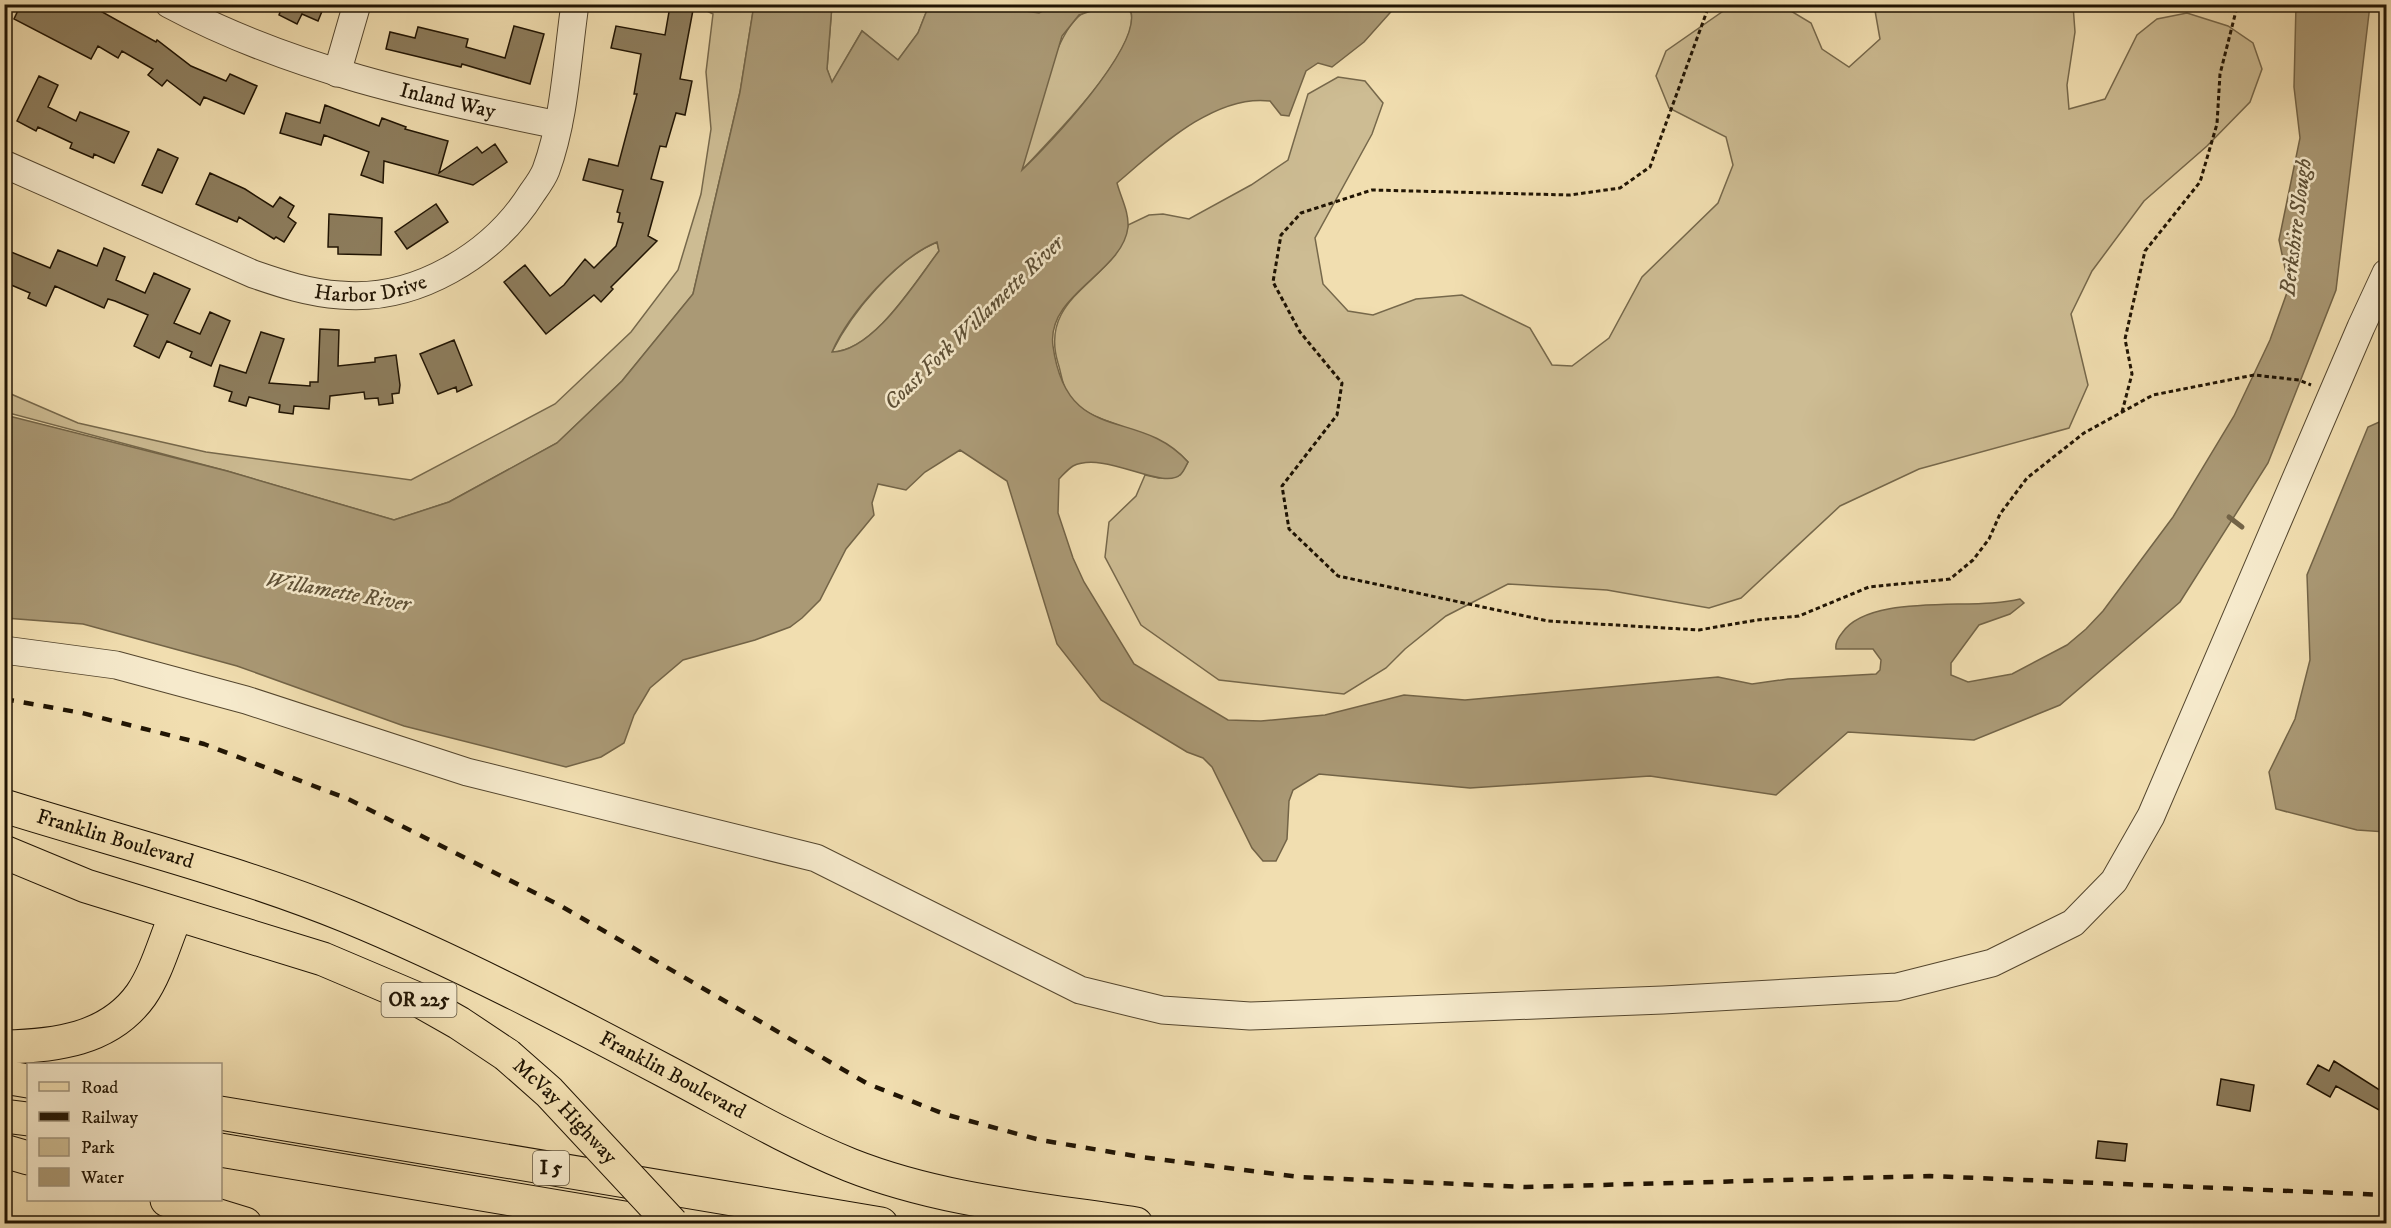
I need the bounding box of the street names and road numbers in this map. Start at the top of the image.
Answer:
street label: Inland Way [397,77,499,125]
street label: Harbor Drive [312,269,431,309]
street label: Franklin Boulevard [34,804,197,875]
road number: OR 225 [382,983,456,1017]
street label: Franklin Boulevard [595,1026,751,1125]
street label: McVay Highway [507,1053,623,1171]
road number: I 5 [533,1151,569,1185]

